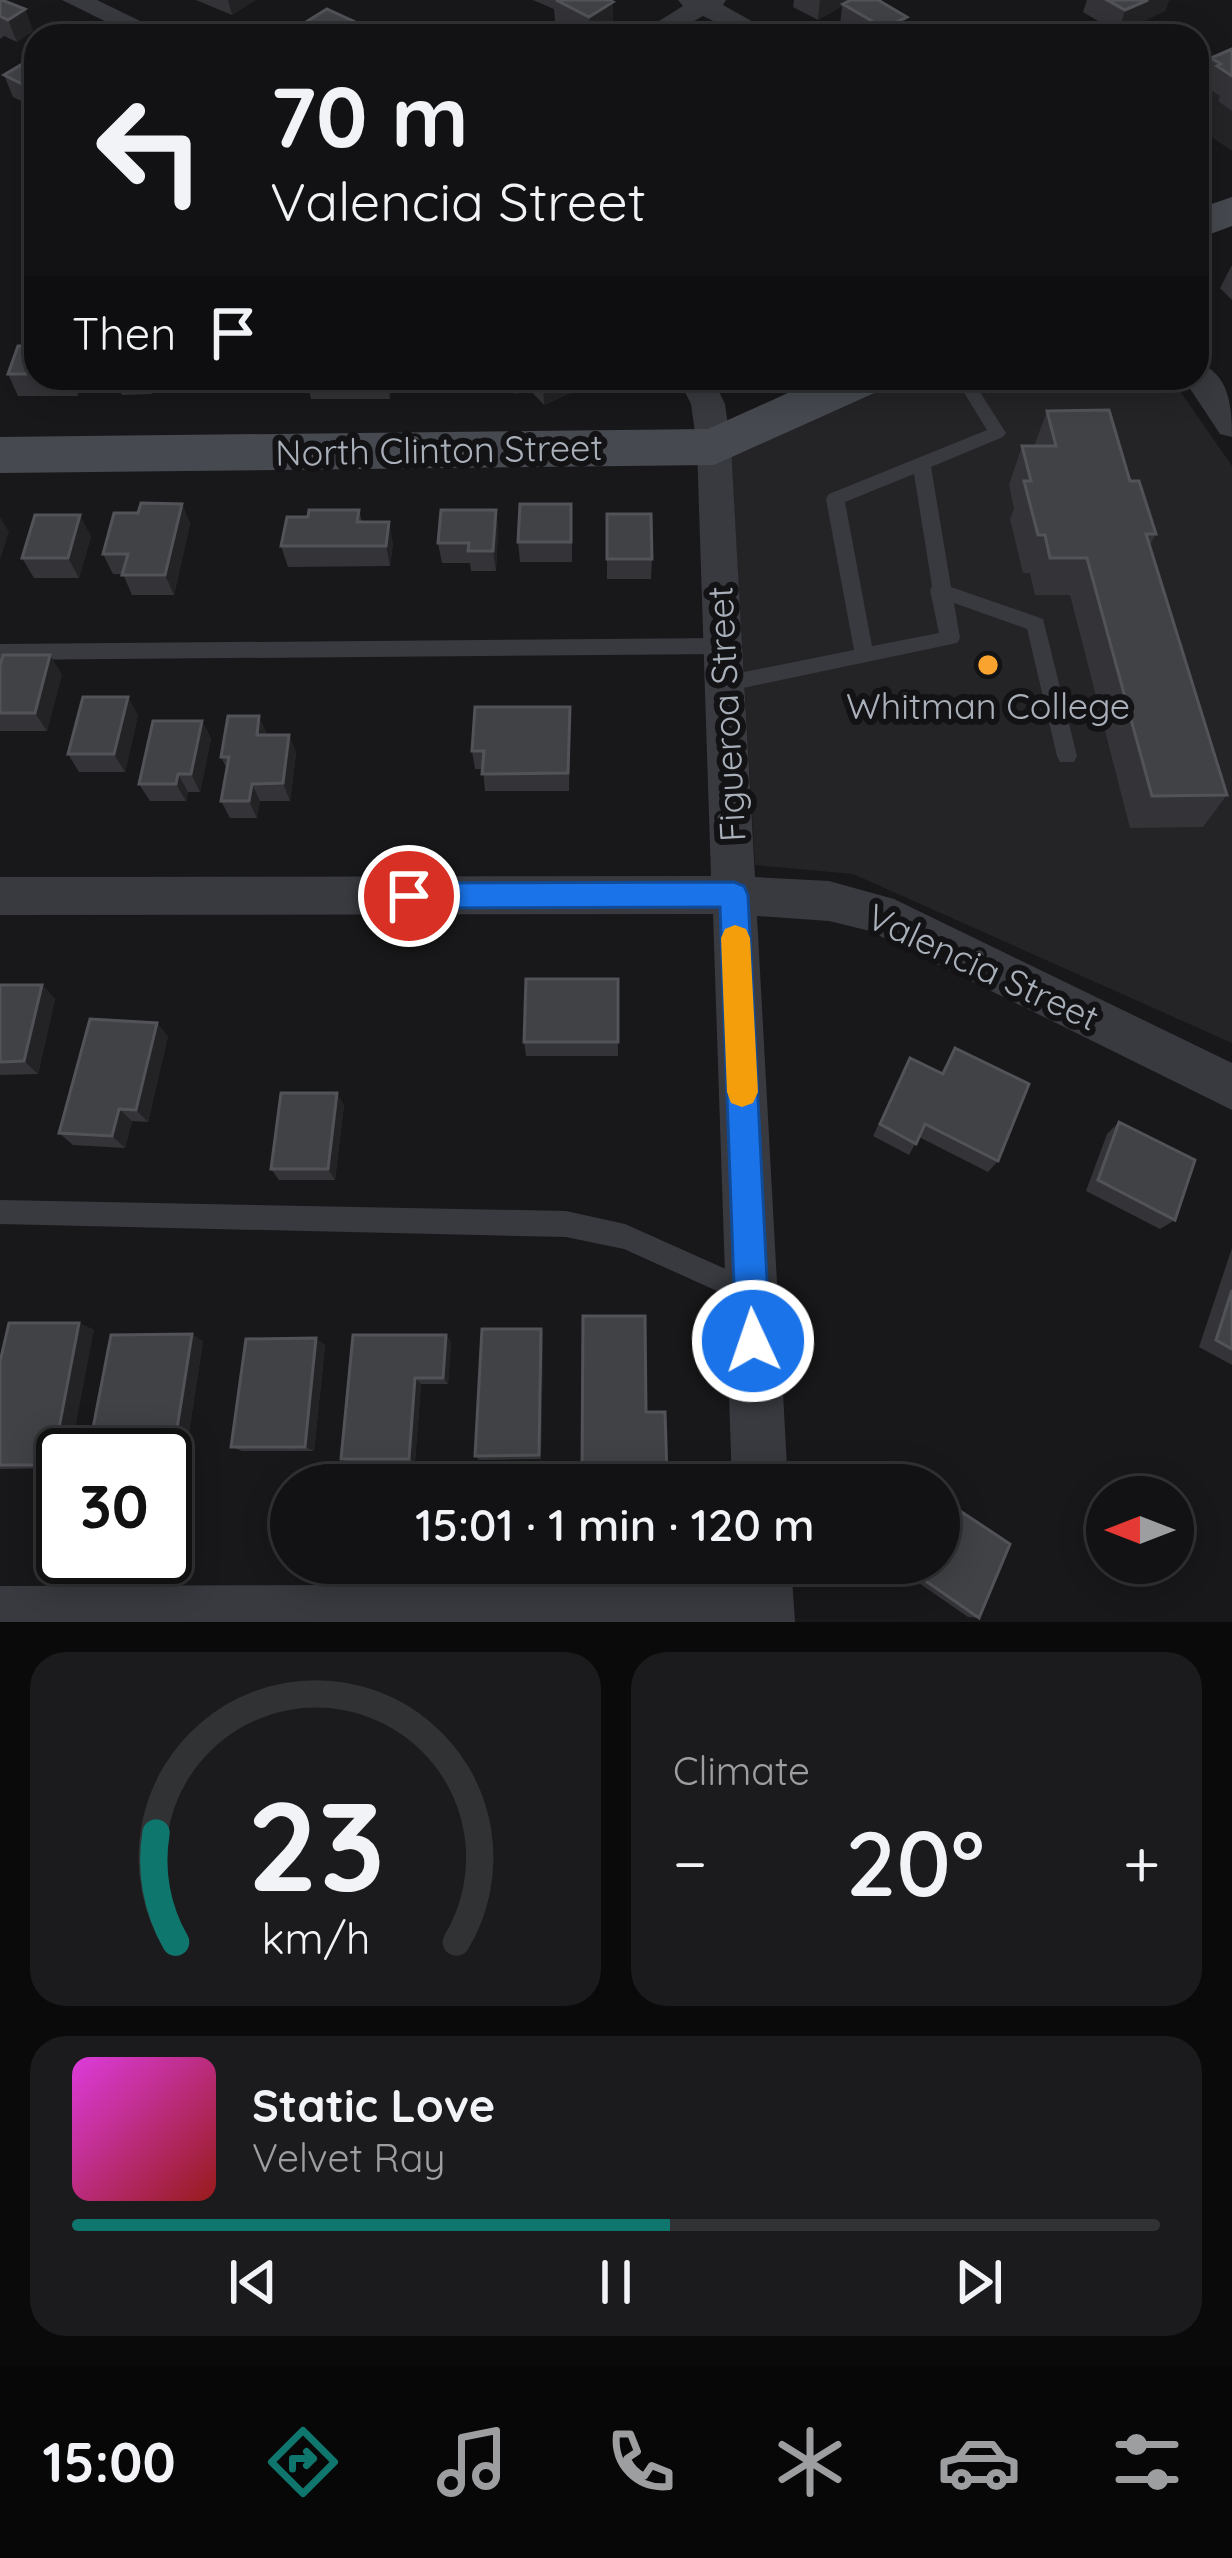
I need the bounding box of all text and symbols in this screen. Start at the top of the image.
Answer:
text: 70 m [270,63,469,168]
icon: left [72,72,228,228]
text: Valencia Street [270,167,646,235]
icon: arrive [200,300,266,366]
text: Then [72,305,176,361]
street label: North Clinton Street [275,424,603,475]
street label: Figueroa Street [696,585,755,843]
marker: Whitman College [975,652,1001,678]
place label: Whitman College [846,683,1130,728]
pin [358,845,460,947]
icon: arrive [376,863,442,929]
street label: Valencia Street [860,893,1106,1040]
position arrow [690,1278,816,1404]
speed limit sign: 30 [36,1428,192,1584]
north arrow [1086,1476,1194,1584]
map controls [1086,1476,1194,1584]
text: 15:01 · 1 min · 120 m [415,1496,815,1552]
text: Climate [673,1746,810,1795]
text: 23 [246,1766,385,1922]
text: 20° [846,1806,985,1919]
text: − [673,1821,707,1904]
text: + [1123,1821,1160,1904]
text: km/h [261,1911,370,1965]
text: Static Love [252,2077,495,2133]
text: Velvet Ray [252,2133,445,2182]
icon: previous [220,2249,286,2315]
icon: pause [583,2249,649,2315]
icon: next [946,2249,1012,2315]
icon: directions [261,2420,345,2504]
icon: music [430,2420,514,2504]
icon: phone [599,2420,683,2504]
icon: climate [768,2420,852,2504]
icon: car [937,2420,1021,2504]
icon: filters [1105,2420,1189,2504]
text: 15:00 [42,2428,176,2496]

